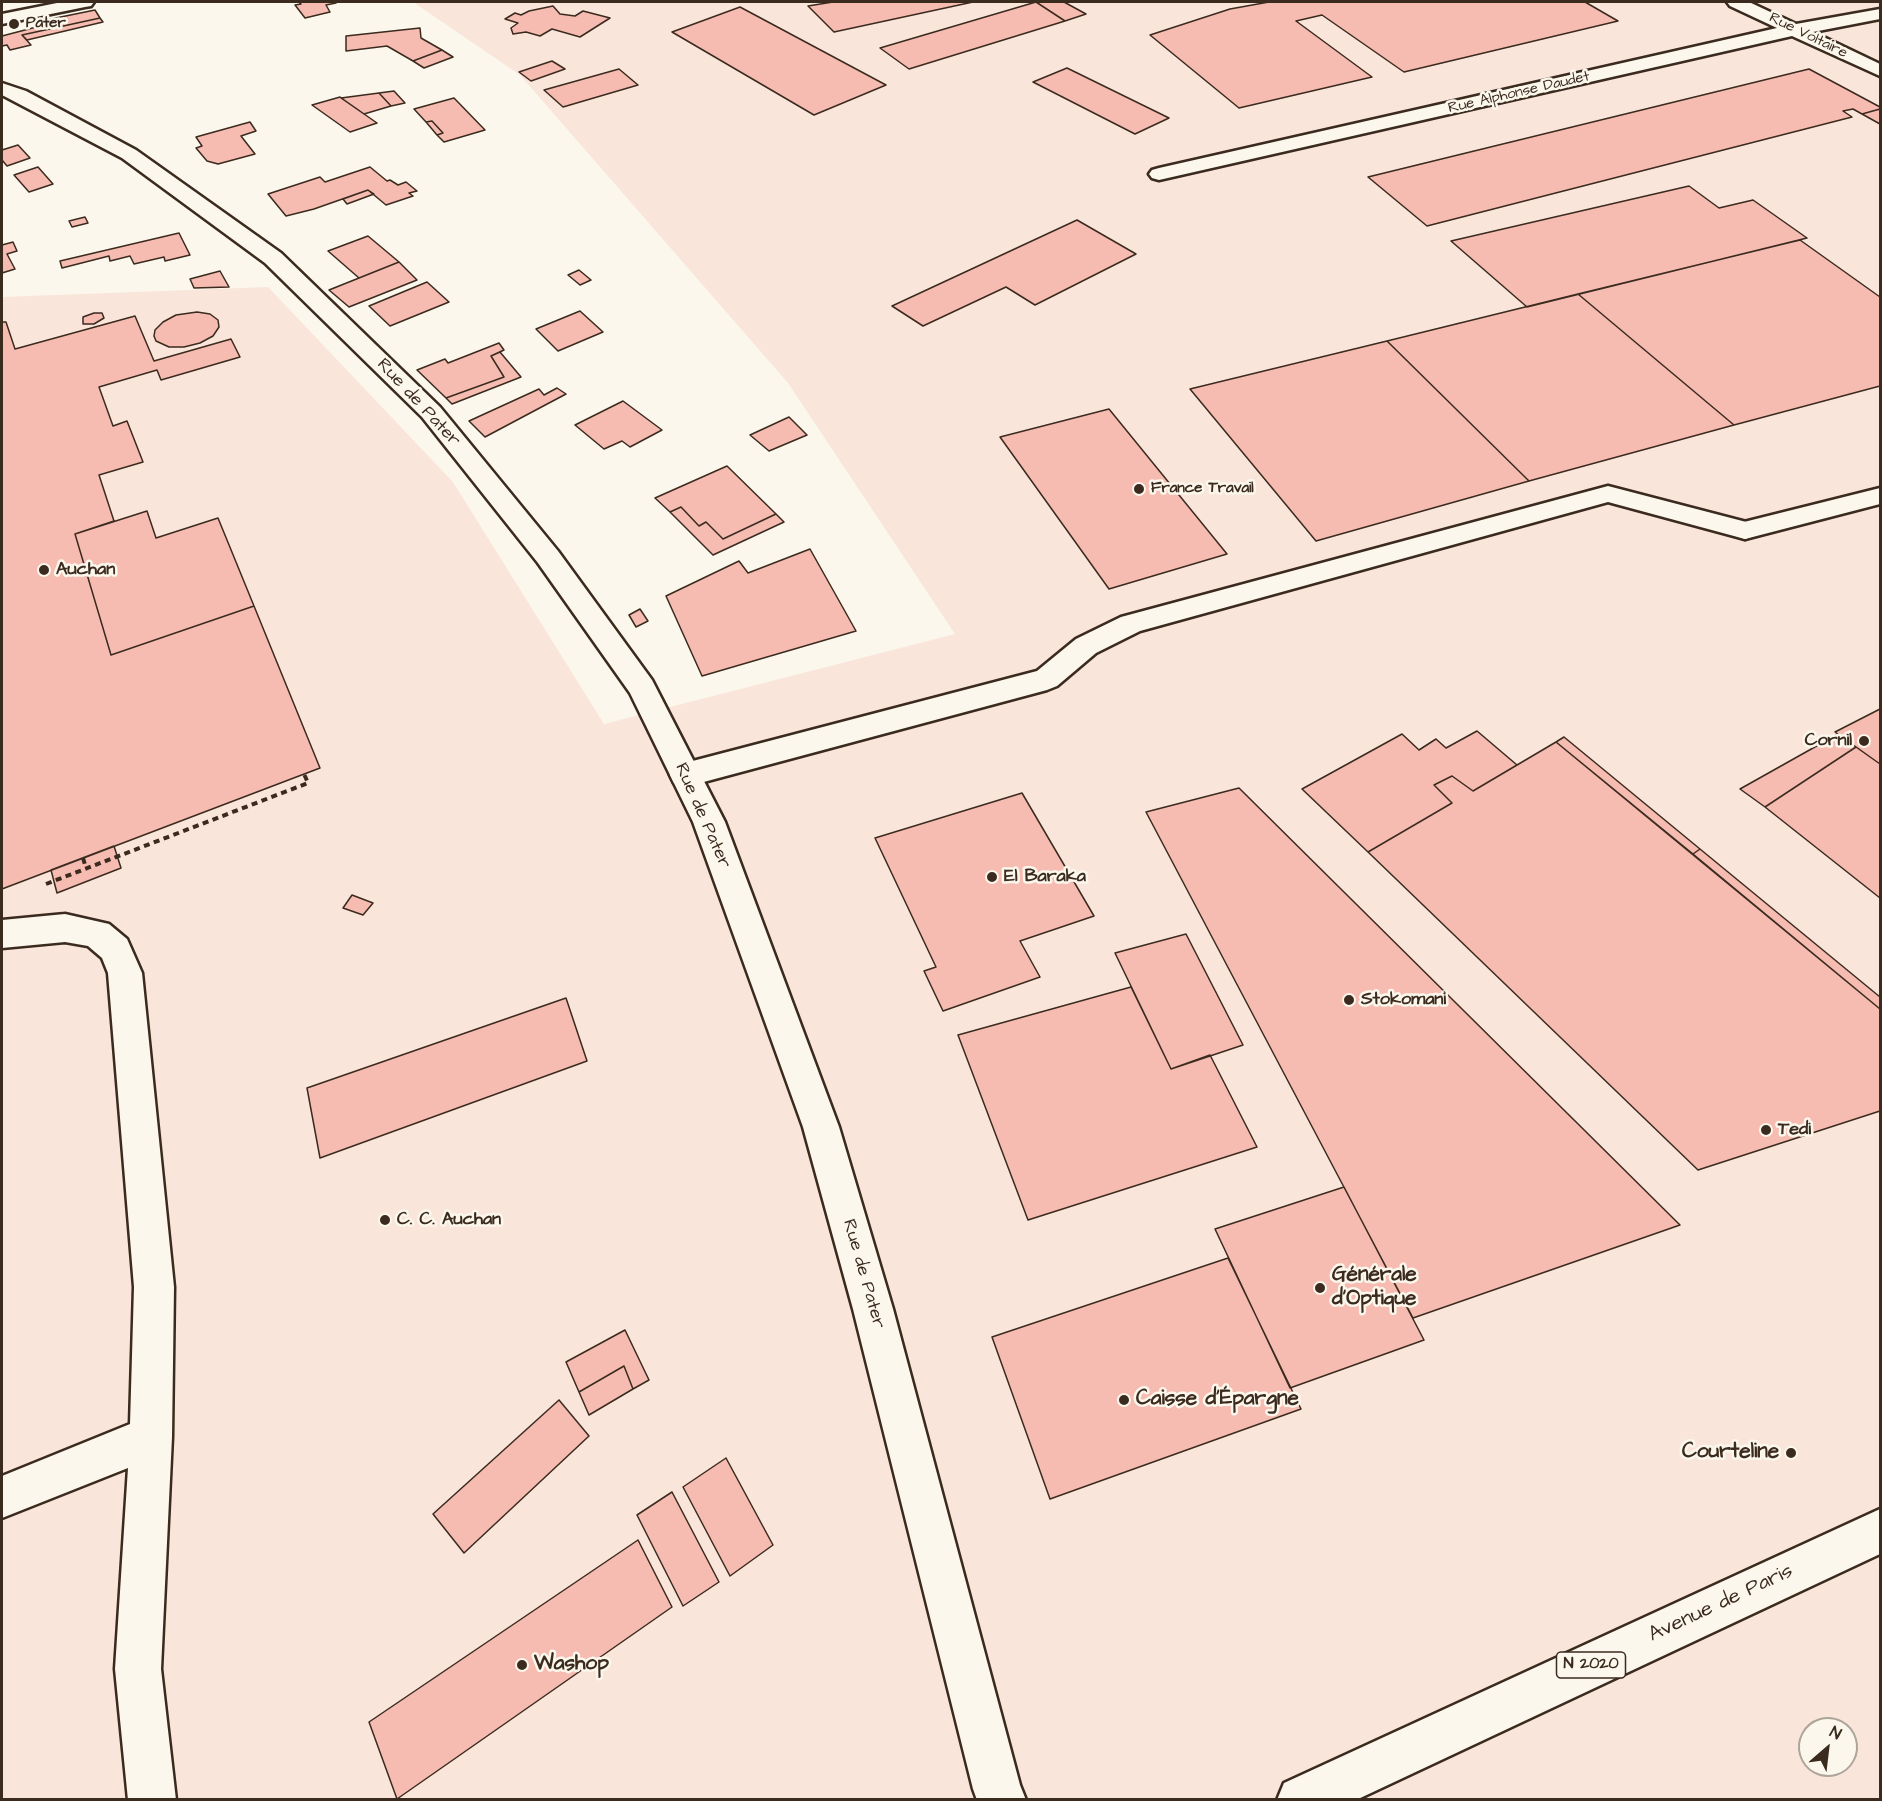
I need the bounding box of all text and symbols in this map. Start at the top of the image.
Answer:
street label: Rue Voltaire [1766,9,1850,63]
place label: Pater [26,15,66,33]
marker: Pater [7,17,21,31]
street label: Rue Alphonse Daudet [1447,68,1591,118]
street label: Rue de Pater [372,354,464,452]
place label: France Travail [1151,480,1254,498]
marker: France Travail [1132,482,1146,496]
place label: Auchan [56,559,115,581]
marker: Auchan [37,563,51,577]
place label: Cornil [1805,730,1852,752]
marker: Cornil [1857,734,1871,748]
street label: Rue de Pater [669,760,735,872]
place label: El Baraka [1004,866,1086,888]
marker: El Baraka [985,870,999,884]
place label: Stokomani [1361,989,1446,1011]
marker: Stokomani [1342,993,1356,1007]
place label: Tedi [1778,1119,1811,1141]
marker: Tedi [1759,1123,1773,1137]
place label: C. C. Auchan [397,1209,501,1231]
marker: C. C. Auchan [378,1213,392,1227]
street label: Rue de Pater [837,1217,889,1331]
place label: Générale d'Optique [1332,1263,1417,1313]
marker: Générale d'Optique [1313,1281,1327,1295]
place label: Caisse d'Épargne [1136,1387,1299,1413]
marker: Caisse d'Épargne [1117,1393,1131,1407]
place label: Courteline [1682,1440,1779,1466]
marker: Courteline [1784,1446,1798,1460]
street label: Avenue de Paris [1645,1559,1797,1649]
place label: Washop [534,1652,609,1678]
road number: N 2020 [1556,1652,1626,1678]
marker: Washop [515,1658,529,1672]
north arrow [1798,1717,1858,1777]
text: N [1826,1721,1845,1745]

